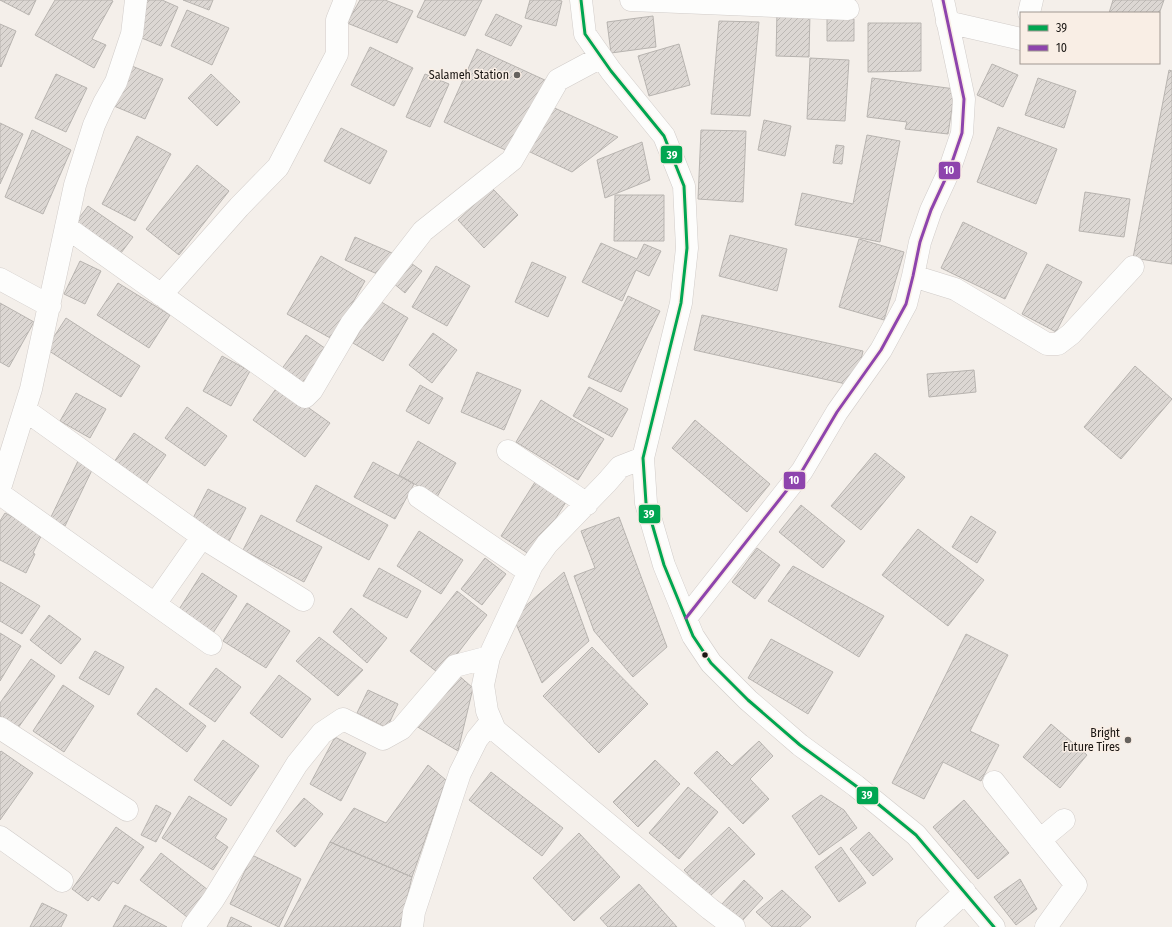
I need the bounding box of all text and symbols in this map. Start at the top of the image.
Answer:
legend [1020,12,1160,64]
text: 39 [1056,21,1067,35]
text: 10 [1056,41,1067,55]
place label: Salameh Station [429,68,509,82]
marker: Salameh Station [512,70,522,80]
line badge: 39 [660,145,683,164]
text: 39 [666,149,678,162]
line badge: 10 [938,161,961,180]
text: 10 [944,164,954,177]
line badge: 10 [783,471,806,490]
text: 10 [789,474,799,487]
line badge: 39 [638,504,661,524]
text: 39 [643,508,655,521]
unlabelled marker [700,650,710,660]
place label: Bright Future Tires [1063,726,1120,754]
marker: Bright Future Tires [1123,735,1133,745]
line badge: 39 [856,786,879,805]
text: 39 [861,789,873,802]

